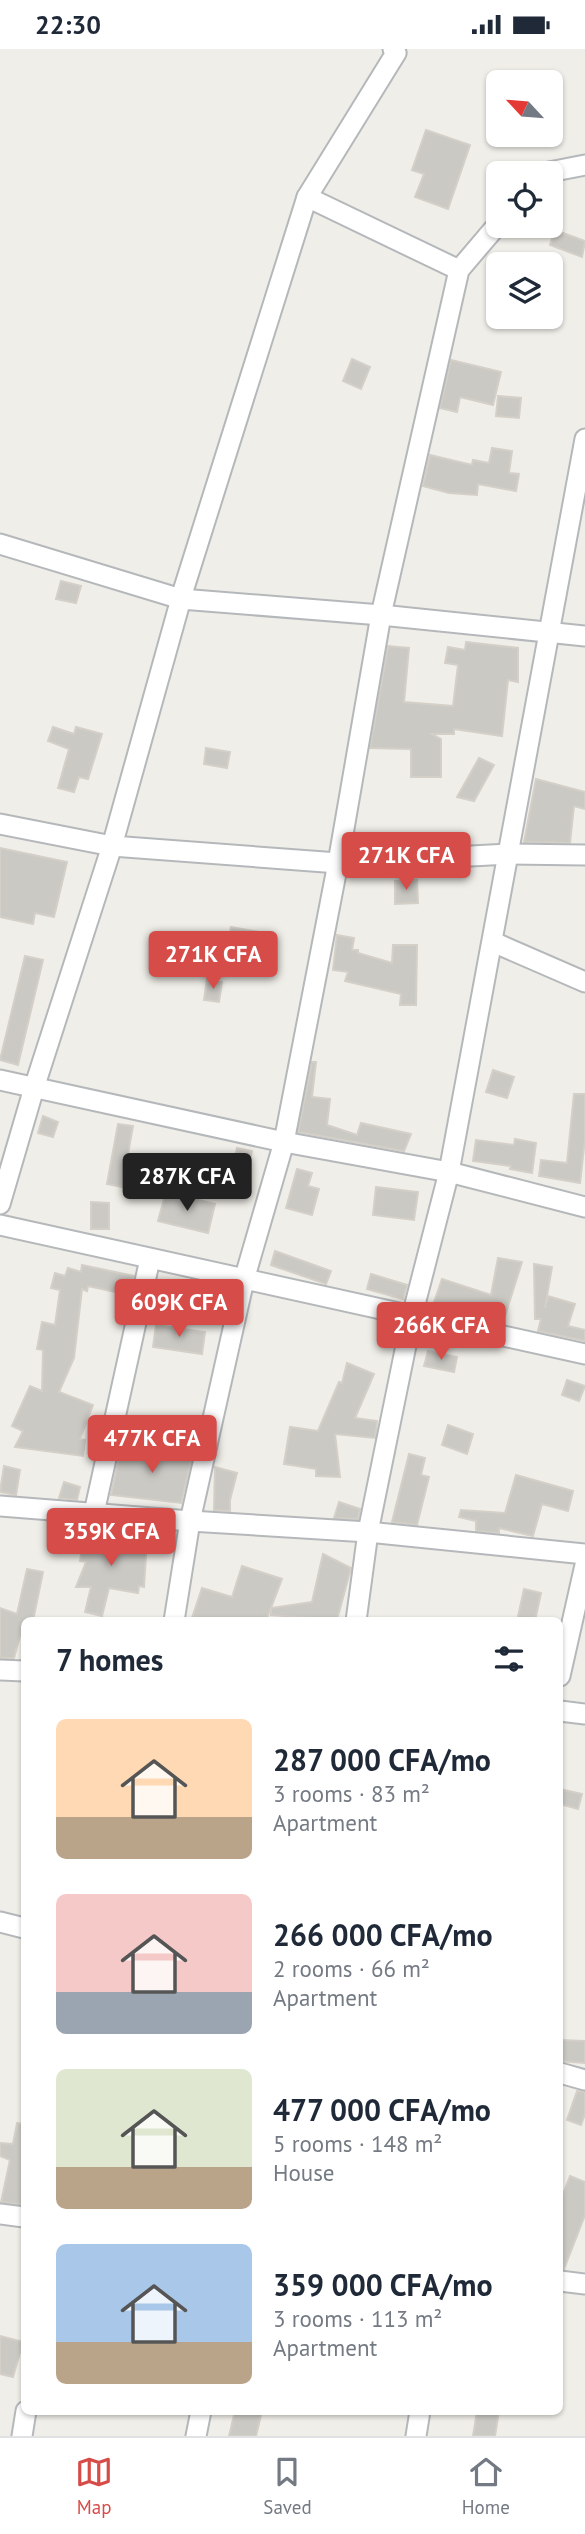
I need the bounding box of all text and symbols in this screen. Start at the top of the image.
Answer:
text: 22:30 [35,8,101,41]
north arrow [486,70,564,147]
map controls [486,70,563,329]
button: locate [486,161,563,238]
button: layers [486,252,563,329]
pin: 271K CFA [334,833,478,892]
text: 271K CFA [358,840,454,869]
pin: 271K CFA [141,932,285,991]
text: 271K CFA [165,939,261,968]
pin: 287K CFA [115,1153,259,1213]
text: 287K CFA [139,1161,235,1190]
pin: 609K CFA [107,1279,251,1339]
text: 609K CFA [131,1287,227,1316]
pin: 266K CFA [369,1303,513,1362]
text: 266K CFA [393,1310,489,1339]
pin: 477K CFA [80,1415,224,1475]
text: 477K CFA [104,1423,200,1452]
pin: 359K CFA [39,1509,183,1568]
text: 359K CFA [63,1516,159,1545]
text: 7 homes [56,1640,164,1679]
icon: filters [490,1640,528,1678]
text: 287 000 CFA/mo [273,1740,491,1779]
icon: home [112,1747,196,1831]
text: 3 rooms · 83 m² [273,1779,430,1808]
text: Apartment [273,1808,377,1837]
text: 266 000 CFA/mo [273,1915,493,1954]
icon: home [112,1922,196,2006]
text: 2 rooms · 66 m² [273,1954,430,1983]
text: Apartment [273,1983,377,2012]
text: 477 000 CFA/mo [273,2090,491,2129]
icon: home [112,2097,196,2181]
text: 5 rooms · 148 m² [273,2129,442,2158]
text: House [273,2158,335,2187]
text: 359 000 CFA/mo [273,2265,493,2304]
icon: home [112,2272,196,2356]
text: 3 rooms · 113 m² [273,2304,442,2333]
text: Apartment [273,2333,377,2362]
tab: Map [75,2453,113,2519]
tab: Saved [263,2453,312,2519]
tab: Home [462,2453,510,2519]

